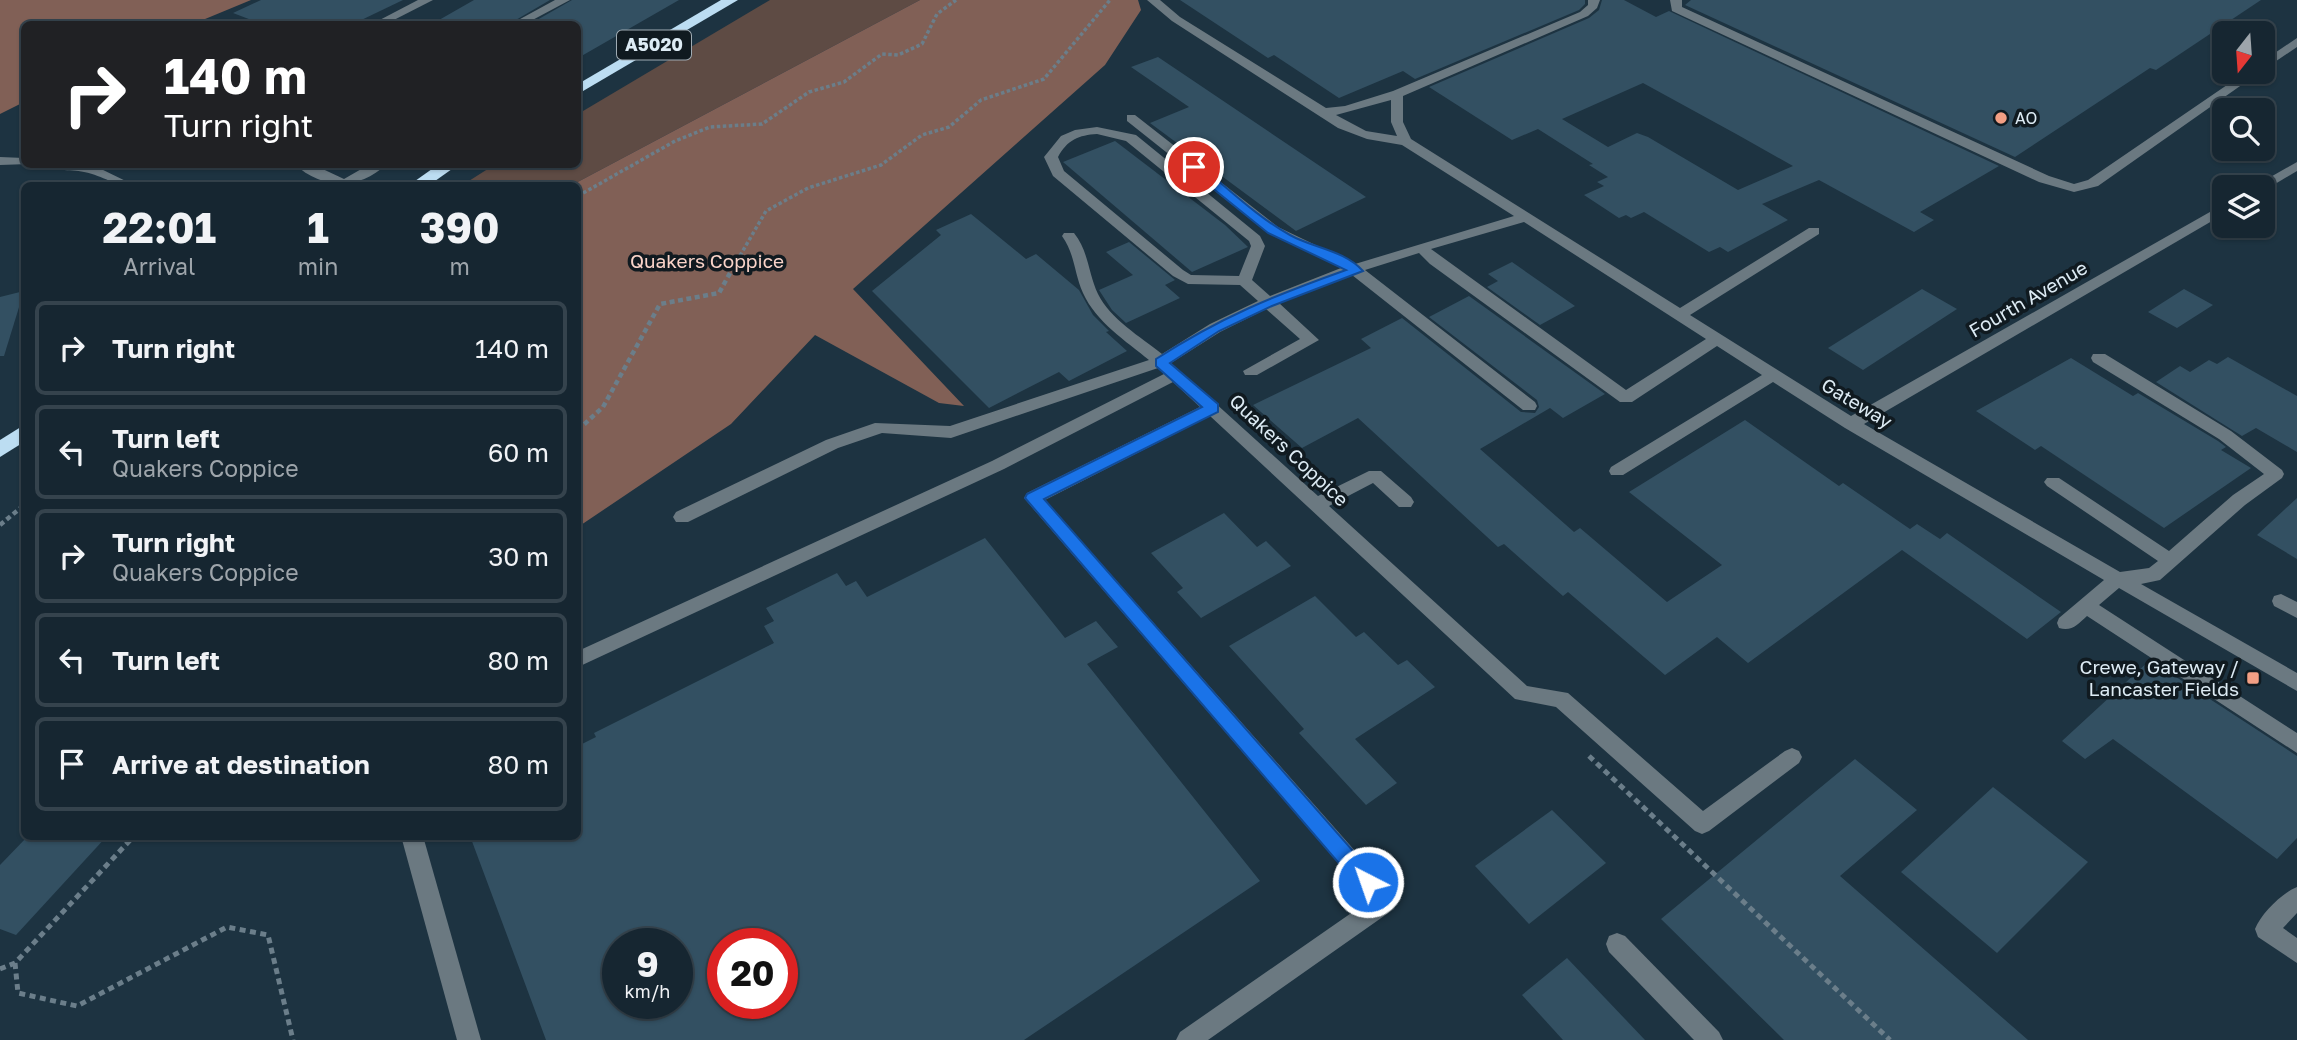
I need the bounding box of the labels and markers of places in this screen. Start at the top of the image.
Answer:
place label: AO [2015,108,2037,128]
marker: AO [1993,110,2009,126]
pin [1164,137,1224,197]
place label: Crewe, Gateway / Lancaster Fields [2079,655,2239,700]
marker: Crewe, Gateway / Lancaster Fields [2245,670,2261,686]

